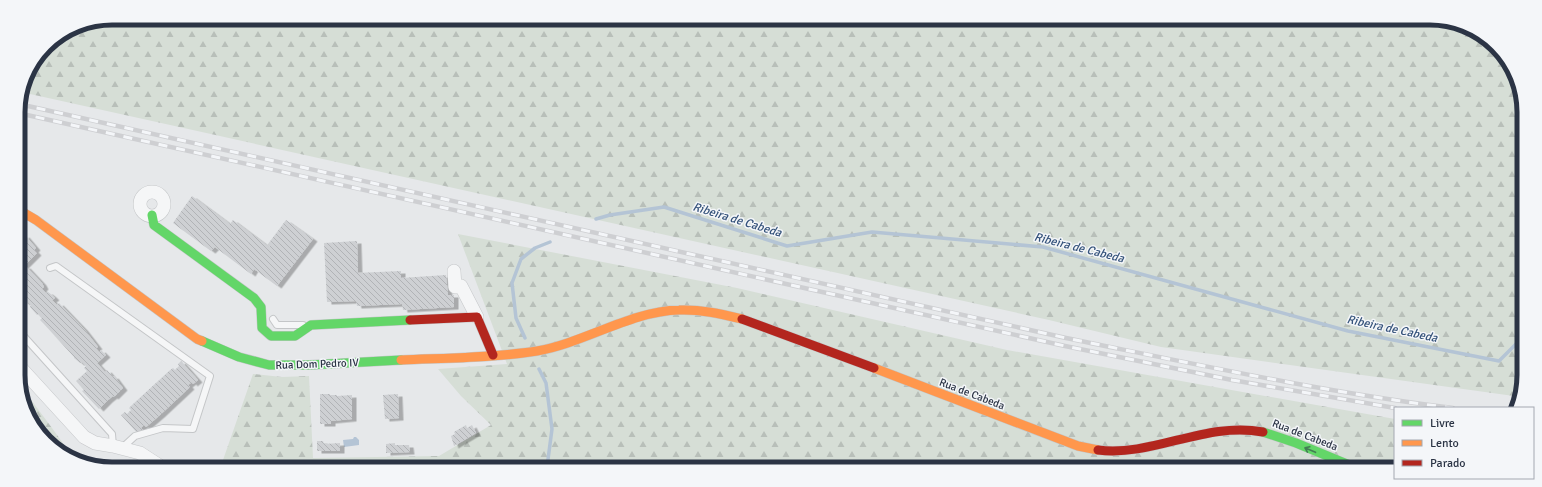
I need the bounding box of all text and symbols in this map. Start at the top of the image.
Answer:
water label: Ribeira de Cabeda [691,199,784,241]
water label: Ribeira de Cabeda [1032,230,1126,267]
water label: Ribeira de Cabeda [1345,312,1440,346]
street label: Rua Dom Pedro IV [275,356,359,372]
street label: Rua de Cabeda [937,376,1007,413]
legend [1394,407,1534,479]
text: Livre [1430,416,1455,431]
street label: Rua de Cabeda [1270,417,1340,454]
text: Lento [1430,436,1459,451]
one-way arrow [1304,445,1316,453]
text: Parado [1430,456,1466,471]

